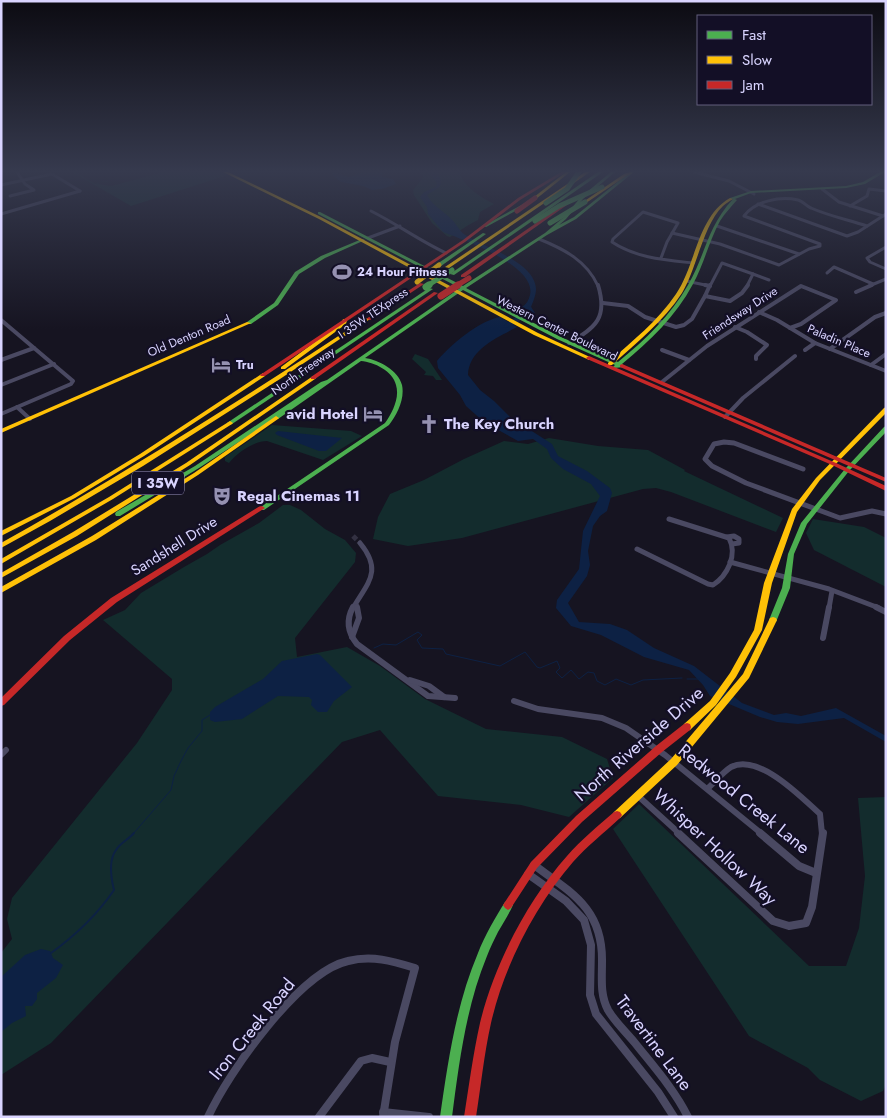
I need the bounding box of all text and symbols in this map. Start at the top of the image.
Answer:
legend [697,15,872,105]
text: Fast [742,24,766,46]
text: Slow [742,49,773,71]
text: Jam [740,74,765,96]
sports icon: 24 Hour Fitness [331,261,353,283]
place label: 24 Hour Fitness [357,263,448,281]
street label: Friendsway Drive [699,282,781,344]
street label: I 35W TEXpress [334,283,412,343]
street label: Western Center Boulevard [493,291,621,365]
street label: Old Denton Road [145,310,233,362]
street label: Paladin Place [804,320,874,362]
street label: North Freeway [268,342,339,400]
hotel icon: Tru [210,354,232,376]
place label: Tru [236,356,254,374]
place label: avid Hotel [286,403,358,425]
hotel icon: avid Hotel [362,403,384,425]
church icon: The Key Church [418,413,440,435]
place label: The Key Church [444,413,554,435]
road number: I 35W [132,472,184,494]
theatre icon: Regal Cinemas 11 [211,485,233,507]
place label: Regal Cinemas 11 [237,485,360,507]
street label: Sandshell Drive [127,510,222,581]
street label: North Riverside Drive [569,680,709,808]
street label: Redwood Creek Lane [673,738,815,860]
street label: Whisper Hollow Way [647,783,783,911]
street label: Iron Creek Road [203,973,301,1085]
street label: Travertine Lane [610,990,698,1096]

